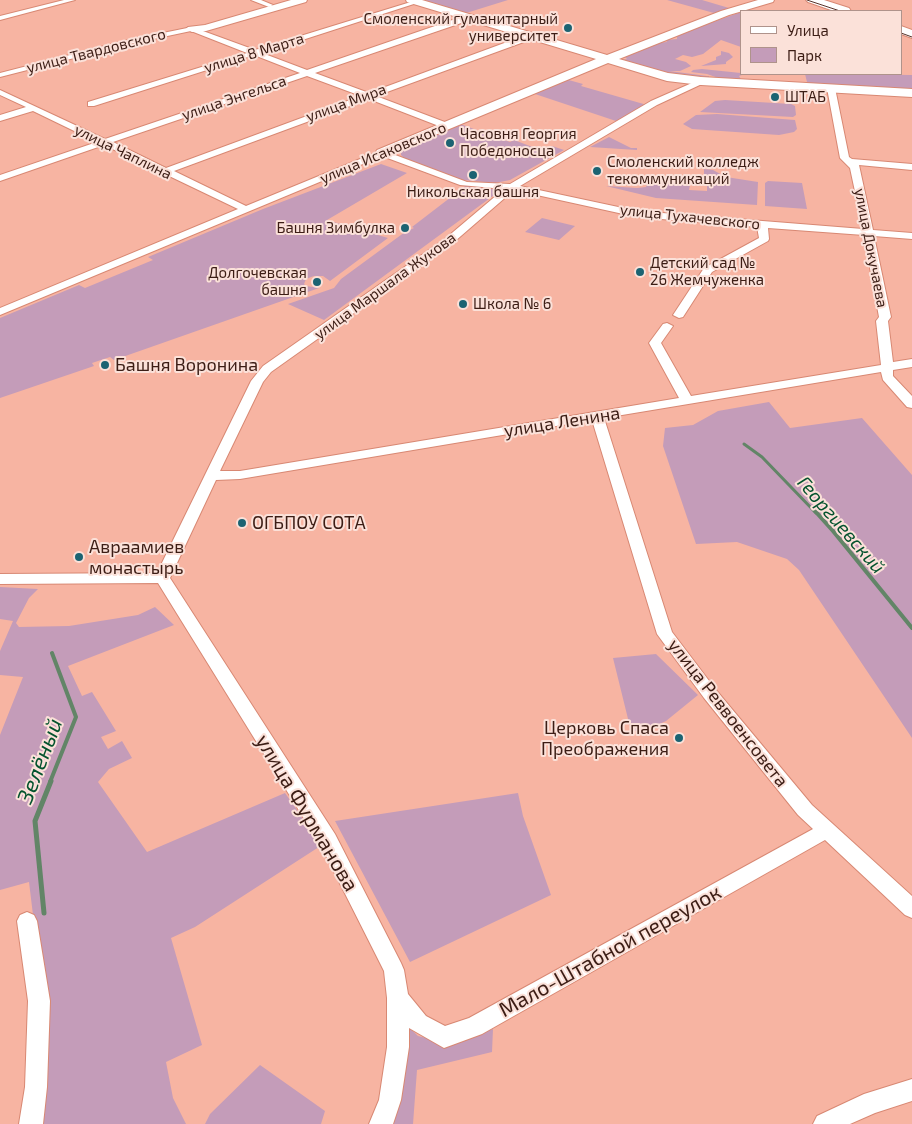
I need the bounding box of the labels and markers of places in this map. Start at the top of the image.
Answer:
place label: Смоленский гуманитарный университет [364,10,558,45]
marker: Смоленский гуманитарный университет [562,22,574,34]
place label: ШТАБ [785,88,826,106]
marker: ШТАБ [769,91,781,103]
place label: Часовня Георгия Победоносца [460,125,577,160]
marker: Часовня Георгия Победоносца [444,137,456,149]
place label: Смоленский колледж текоммуникаций [607,153,759,188]
marker: Смоленский колледж текоммуникаций [591,165,603,177]
marker: Никольская башня [467,169,479,181]
place label: Никольская башня [407,183,539,201]
place label: Башня Зимбулка [276,219,395,237]
marker: Башня Зимбулка [399,222,411,234]
place label: Детский сад № 26 Жемчуженка [650,254,764,289]
place label: Долгочевская башня [208,264,307,299]
marker: Детский сад № 26 Жемчуженка [634,266,646,278]
marker: Долгочевская башня [311,276,323,288]
place label: Школа № 6 [473,295,551,313]
marker: Школа № 6 [457,298,469,310]
place label: Башня Воронина [115,354,258,376]
marker: Башня Воронина [99,359,111,371]
place label: ОГБПОУ СОТА [252,512,366,534]
marker: ОГБПОУ СОТА [236,517,248,529]
place label: Авраамиев монастырь [89,536,184,578]
marker: Авраамиев монастырь [73,551,85,563]
place label: Церковь Спаса Преображения [541,717,669,760]
marker: Церковь Спаса Преображения [673,732,685,744]

